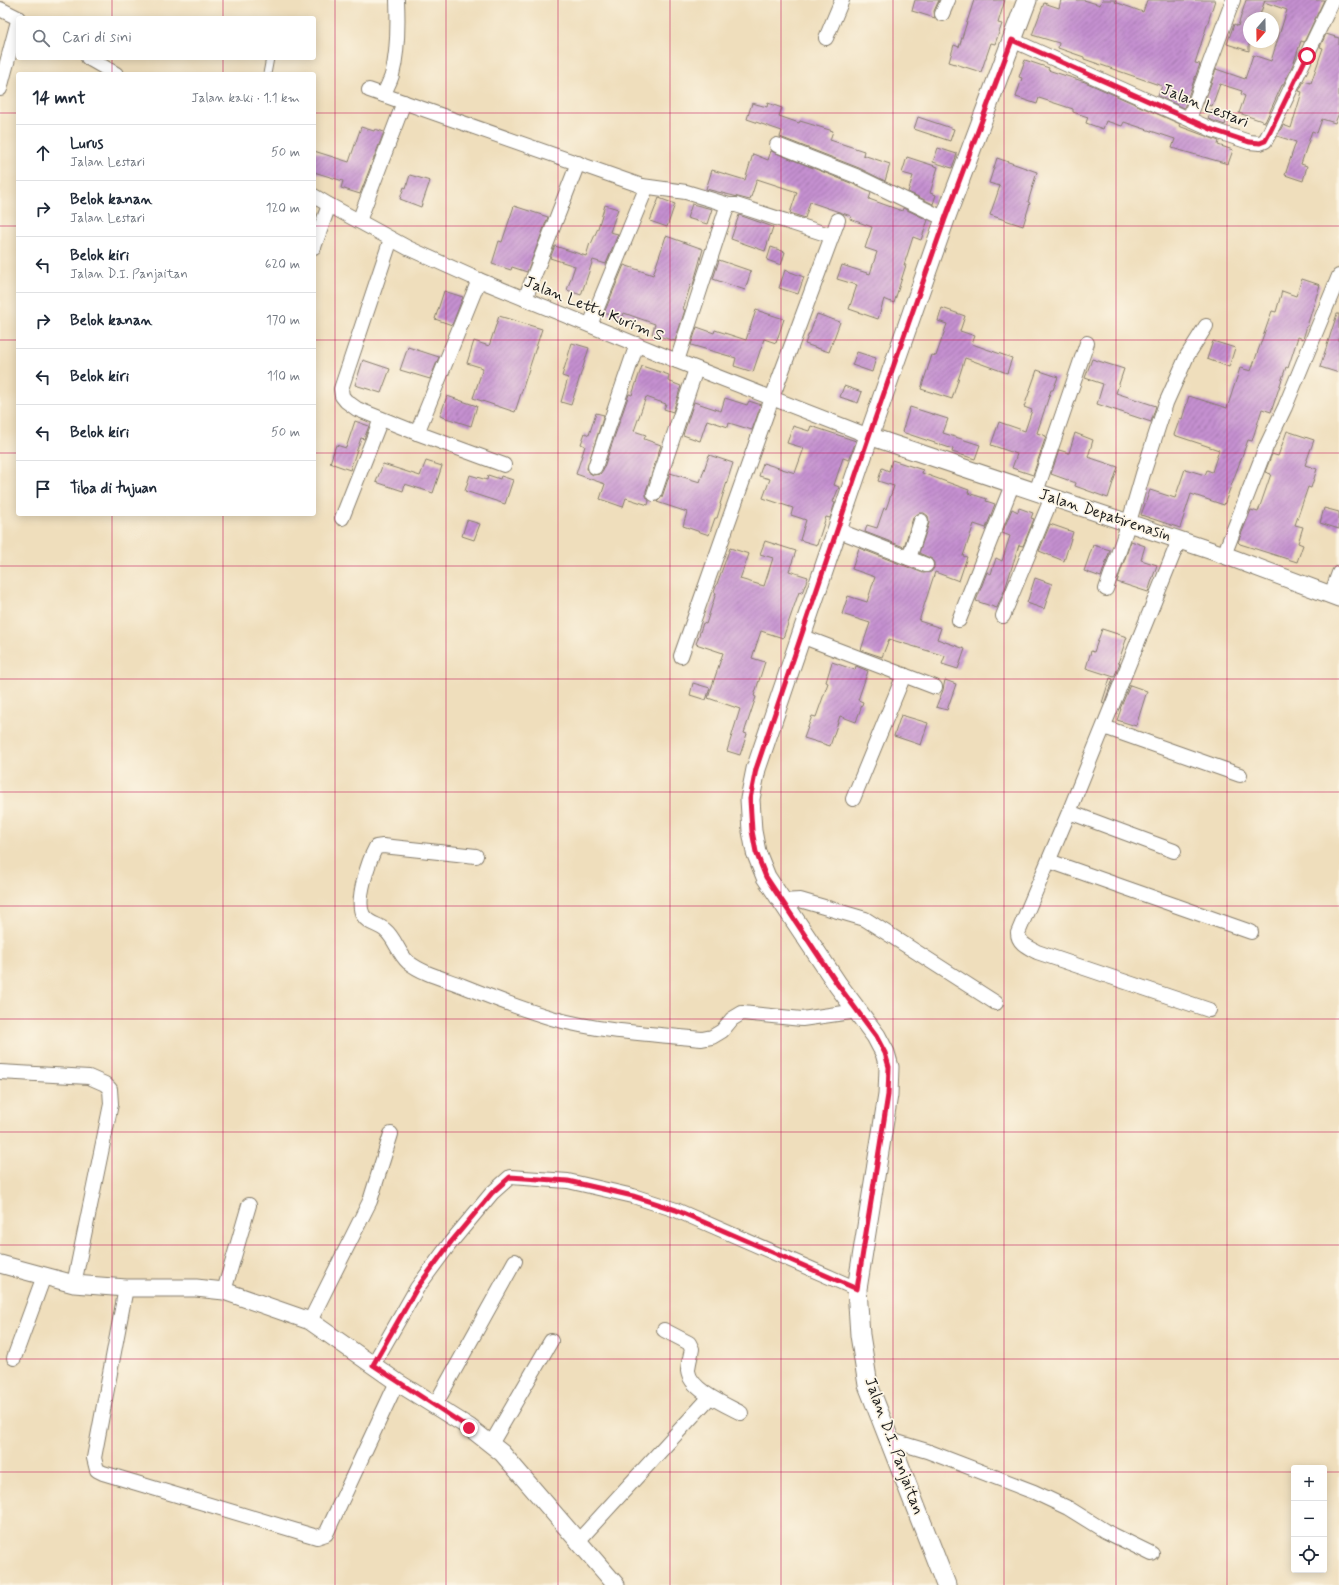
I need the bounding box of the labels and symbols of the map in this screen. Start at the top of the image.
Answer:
north arrow [1243,12,1279,48]
route start [1298,47,1316,65]
street label: Jalan Lestari [1158,79,1252,133]
street label: Jalan Lettu Kurim S [521,271,667,347]
street label: Jalan Depatirenasin [1036,484,1174,546]
street label: Jalan D.I. Panjaitan [859,1374,929,1518]
route end [460,1419,478,1437]

